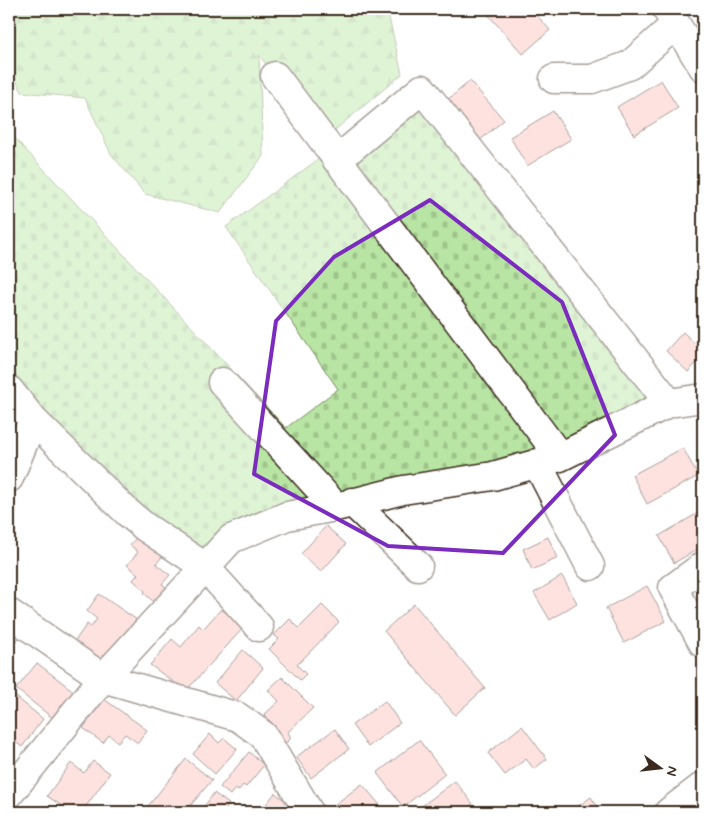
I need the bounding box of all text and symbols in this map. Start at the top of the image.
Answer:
north arrow [634,744,684,794]
text: N [662,764,681,778]

